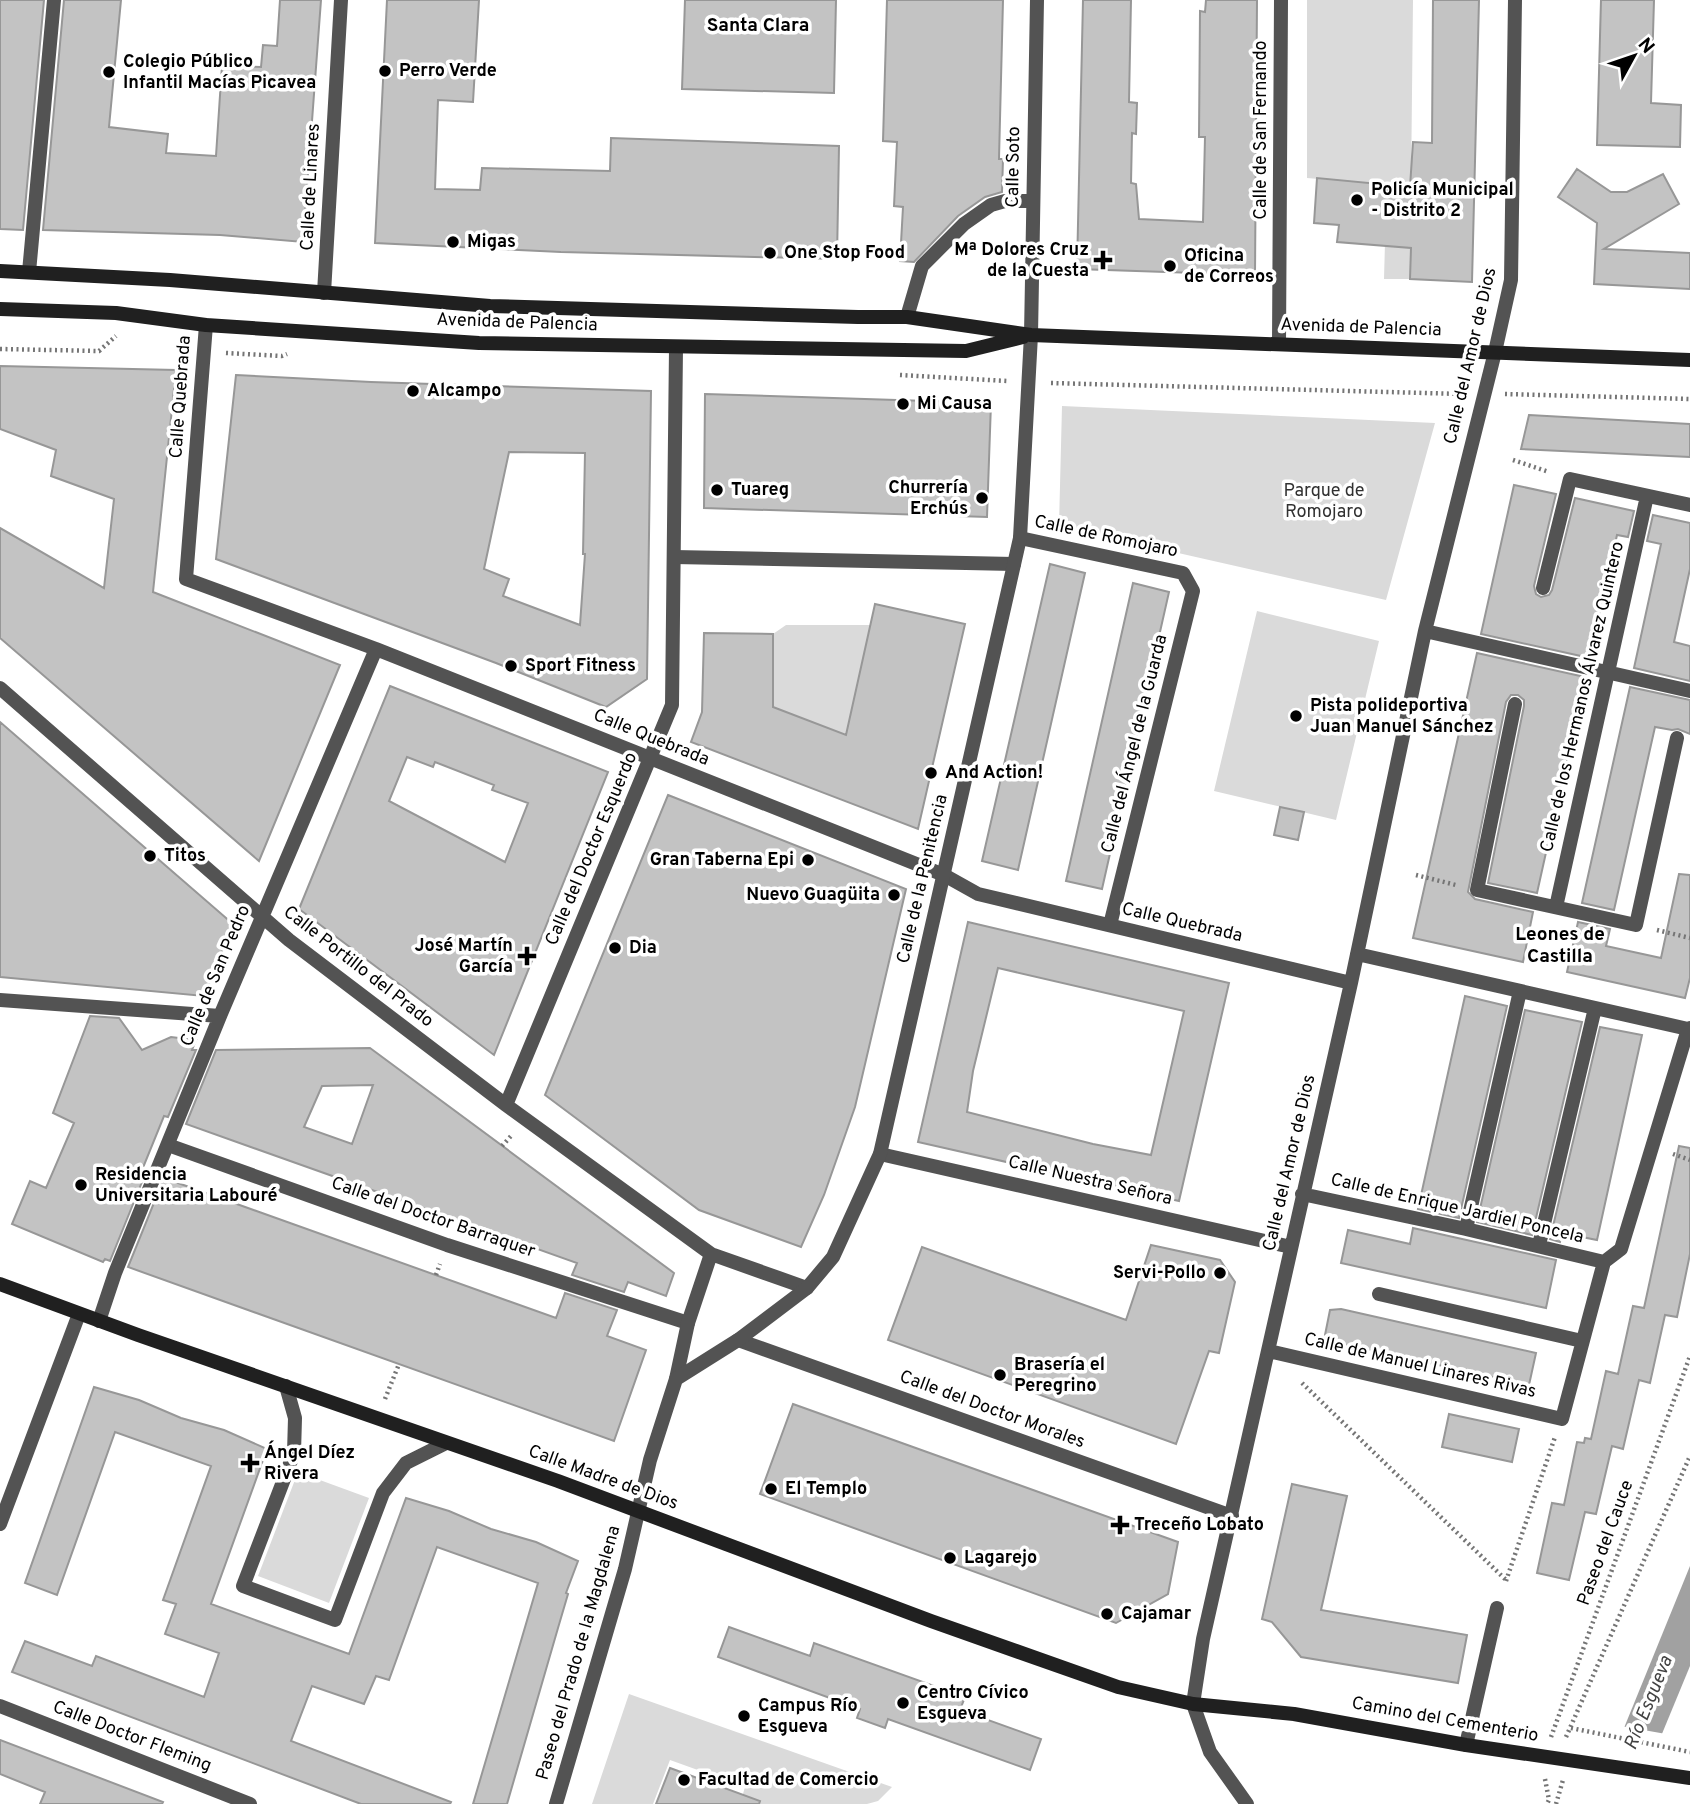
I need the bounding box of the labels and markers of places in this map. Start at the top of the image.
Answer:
place label: Colegio Público Infantil Macías Picavea [123,51,316,95]
place label: Perro Verde [399,60,497,83]
marker: Perro Verde [377,63,393,79]
marker: Colegio Público Infantil Macías Picavea [101,64,117,80]
place label: Policía Municipal - Distrito 2 [1371,179,1514,223]
marker: Policía Municipal - Distrito 2 [1349,192,1365,208]
place label: Migas [467,231,516,254]
marker: Migas [445,234,461,250]
place label: Mª Dolores Cruz de la Cuesta [954,239,1089,283]
place label: One Stop Food [784,242,905,265]
marker: One Stop Food [762,245,778,261]
place label: Oficina de Correos [1184,245,1274,289]
marker: Mª Dolores Cruz de la Cuesta [1095,252,1111,268]
marker: Oficina de Correos [1162,258,1178,274]
place label: Alcampo [427,380,502,403]
marker: Alcampo [405,383,421,399]
place label: Mi Causa [917,393,992,416]
marker: Mi Causa [895,396,911,412]
place label: Churrería Erchu´s [888,477,968,521]
place label: Tuareg [731,479,789,502]
marker: Tuareg [709,482,725,498]
marker: Churrería Erchu´s [974,490,990,506]
place label: Sport Fitness [525,655,636,678]
marker: Sport Fitness [503,658,519,674]
place label: Pista polideportiva Juan Manuel Sánchez [1310,695,1494,739]
marker: Pista polideportiva Juan Manuel Sánchez [1288,708,1304,724]
place label: And Action! [945,762,1043,785]
marker: And Action! [923,765,939,781]
place label: Titos [164,845,206,868]
marker: Titos [142,848,158,864]
place label: Gran Taberna Epi [650,849,794,872]
marker: Gran Taberna Epi [800,852,816,868]
place label: Nuevo Guagüita [746,884,880,907]
marker: Nuevo Guagüita [886,887,902,903]
place label: José Martín García [415,935,513,979]
place label: Dia [629,937,657,960]
marker: Dia [607,940,623,956]
marker: José Martín García [519,948,535,964]
place label: Residencia Universitaria Labouré [95,1164,278,1208]
marker: Residencia Universitaria Labouré [73,1177,89,1193]
place label: Servi-Pollo [1113,1262,1206,1285]
marker: Servi-Pollo [1212,1265,1228,1281]
place label: Brasería el Peregrino [1014,1354,1105,1398]
marker: Brasería el Peregrino [992,1367,1008,1383]
place label: Ángel Díez Rivera [264,1440,355,1486]
marker: Ángel Díez Rivera [242,1455,258,1471]
place label: El Templo [785,1478,867,1501]
marker: El Templo [763,1481,779,1497]
place label: Treceño Lobato [1134,1514,1264,1537]
marker: Treceño Lobato [1112,1517,1128,1533]
place label: Lagarejo [964,1547,1037,1570]
marker: Lagarejo [942,1550,958,1566]
place label: Cajamar [1121,1603,1192,1626]
marker: Cajamar [1099,1606,1115,1622]
place label: Centro Cívico Esgueva [917,1682,1029,1726]
place label: Campus Río Esgueva [758,1695,858,1739]
marker: Centro Cívico Esgueva [895,1695,911,1711]
marker: Campus Río Esgueva [736,1708,752,1724]
place label: Facultad de Comercio [698,1769,879,1792]
marker: Facultad de Comercio [676,1772,692,1788]

